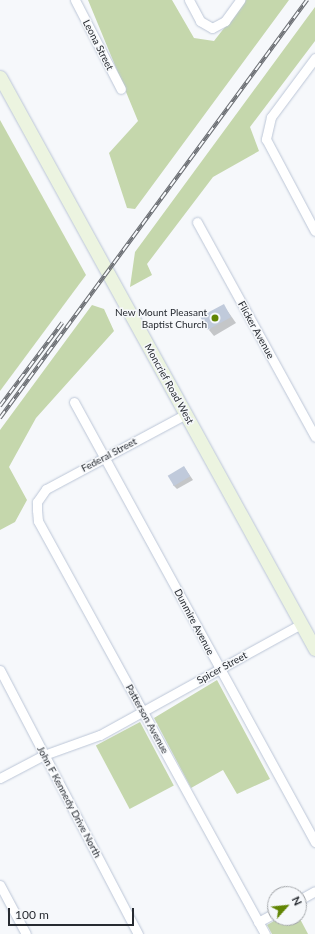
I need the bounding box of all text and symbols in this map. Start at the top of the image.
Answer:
street label: Leona Street [80,18,116,72]
street label: Flicker Avenue [235,299,277,361]
place label: New Mount Pleasant Baptist Church [115,306,207,330]
marker: New Mount Pleasant Baptist Church [210,313,220,323]
street label: Moncrief Road West [142,342,196,426]
street label: Federal Street [79,435,139,475]
street label: Dunmire Avenue [171,587,217,657]
street label: Spicer Street [195,649,249,687]
street label: Patterson Avenue [123,682,171,756]
street label: John F Kennedy Drive North [34,744,104,860]
north arrow [267,886,307,926]
text: N [290,894,305,908]
scale bar [10,900,136,926]
text: 100 m [15,907,49,922]

